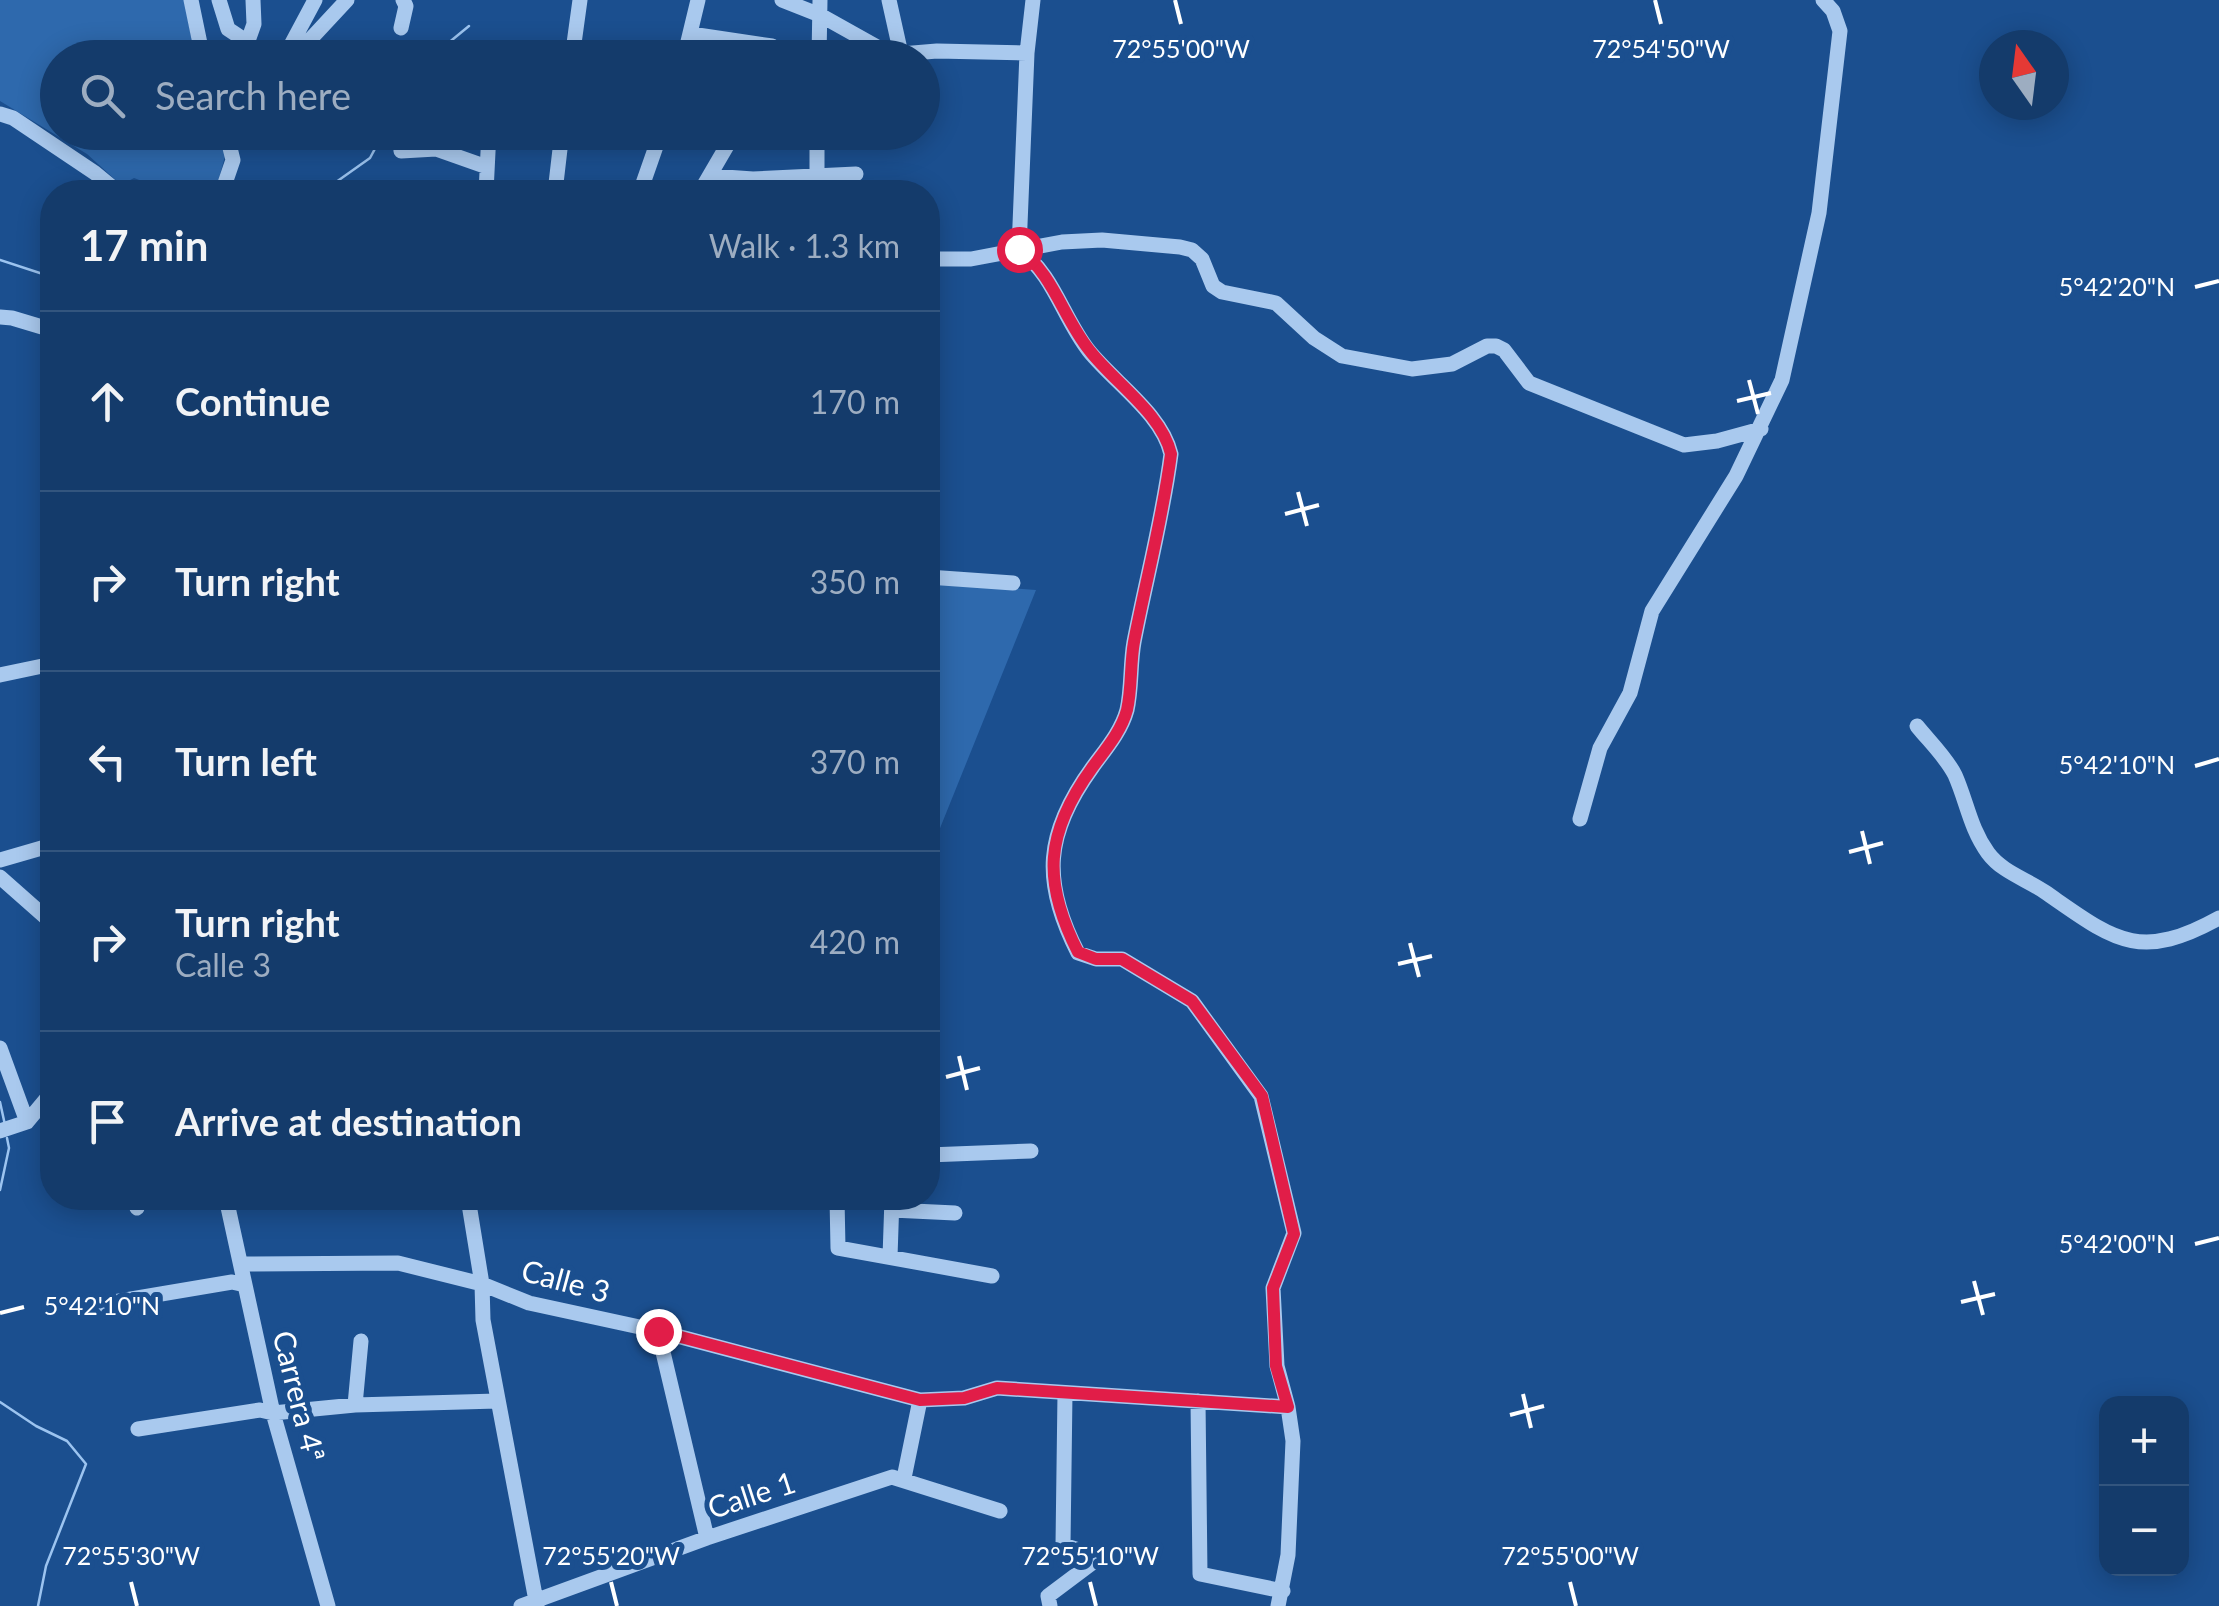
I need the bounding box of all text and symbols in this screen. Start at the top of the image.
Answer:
north arrow [1979,30,2069,120]
text: 72°55'00"W [1112,33,1250,63]
text: 72°54'50"W [1592,33,1730,63]
search box [40,40,940,150]
icon: search [75,68,130,123]
text: Search here [155,72,351,118]
text: 17 min [80,220,208,270]
text: Walk · 1.3 km [709,226,900,265]
route start [997,227,1043,273]
text: 5°42'20"N [2059,271,2175,301]
icon: ahead [80,374,135,429]
text: Continue [175,378,330,424]
text: 170 m [810,382,900,421]
icon: right [80,554,135,609]
text: Turn right [175,558,340,604]
text: 350 m [810,562,900,601]
icon: left [80,734,135,789]
text: Turn left [175,738,317,784]
text: 370 m [810,742,900,781]
text: 5°42'10"N [2059,749,2175,779]
text: Turn right [175,899,340,945]
icon: right [80,914,135,969]
text: 420 m [810,922,900,961]
text: Calle 3 [175,945,271,984]
icon: arrive [80,1094,135,1149]
text: Arrive at destination [175,1098,522,1144]
text: 5°42'00"N [2059,1228,2175,1258]
street label: Calle 3 [518,1251,614,1309]
text: 5°42'10"N [44,1290,160,1320]
route end [636,1309,682,1355]
street label: Carrera 4ª [266,1327,334,1465]
map controls [2099,1396,2189,1576]
button: + [2099,1396,2189,1486]
street label: Calle 1 [703,1463,799,1525]
button: − [2099,1486,2189,1576]
text: 72°55'30"W [62,1540,200,1570]
text: 72°55'20"W [542,1540,680,1570]
text: 72°55'10"W [1021,1540,1159,1570]
text: 72°55'00"W [1501,1540,1639,1570]

